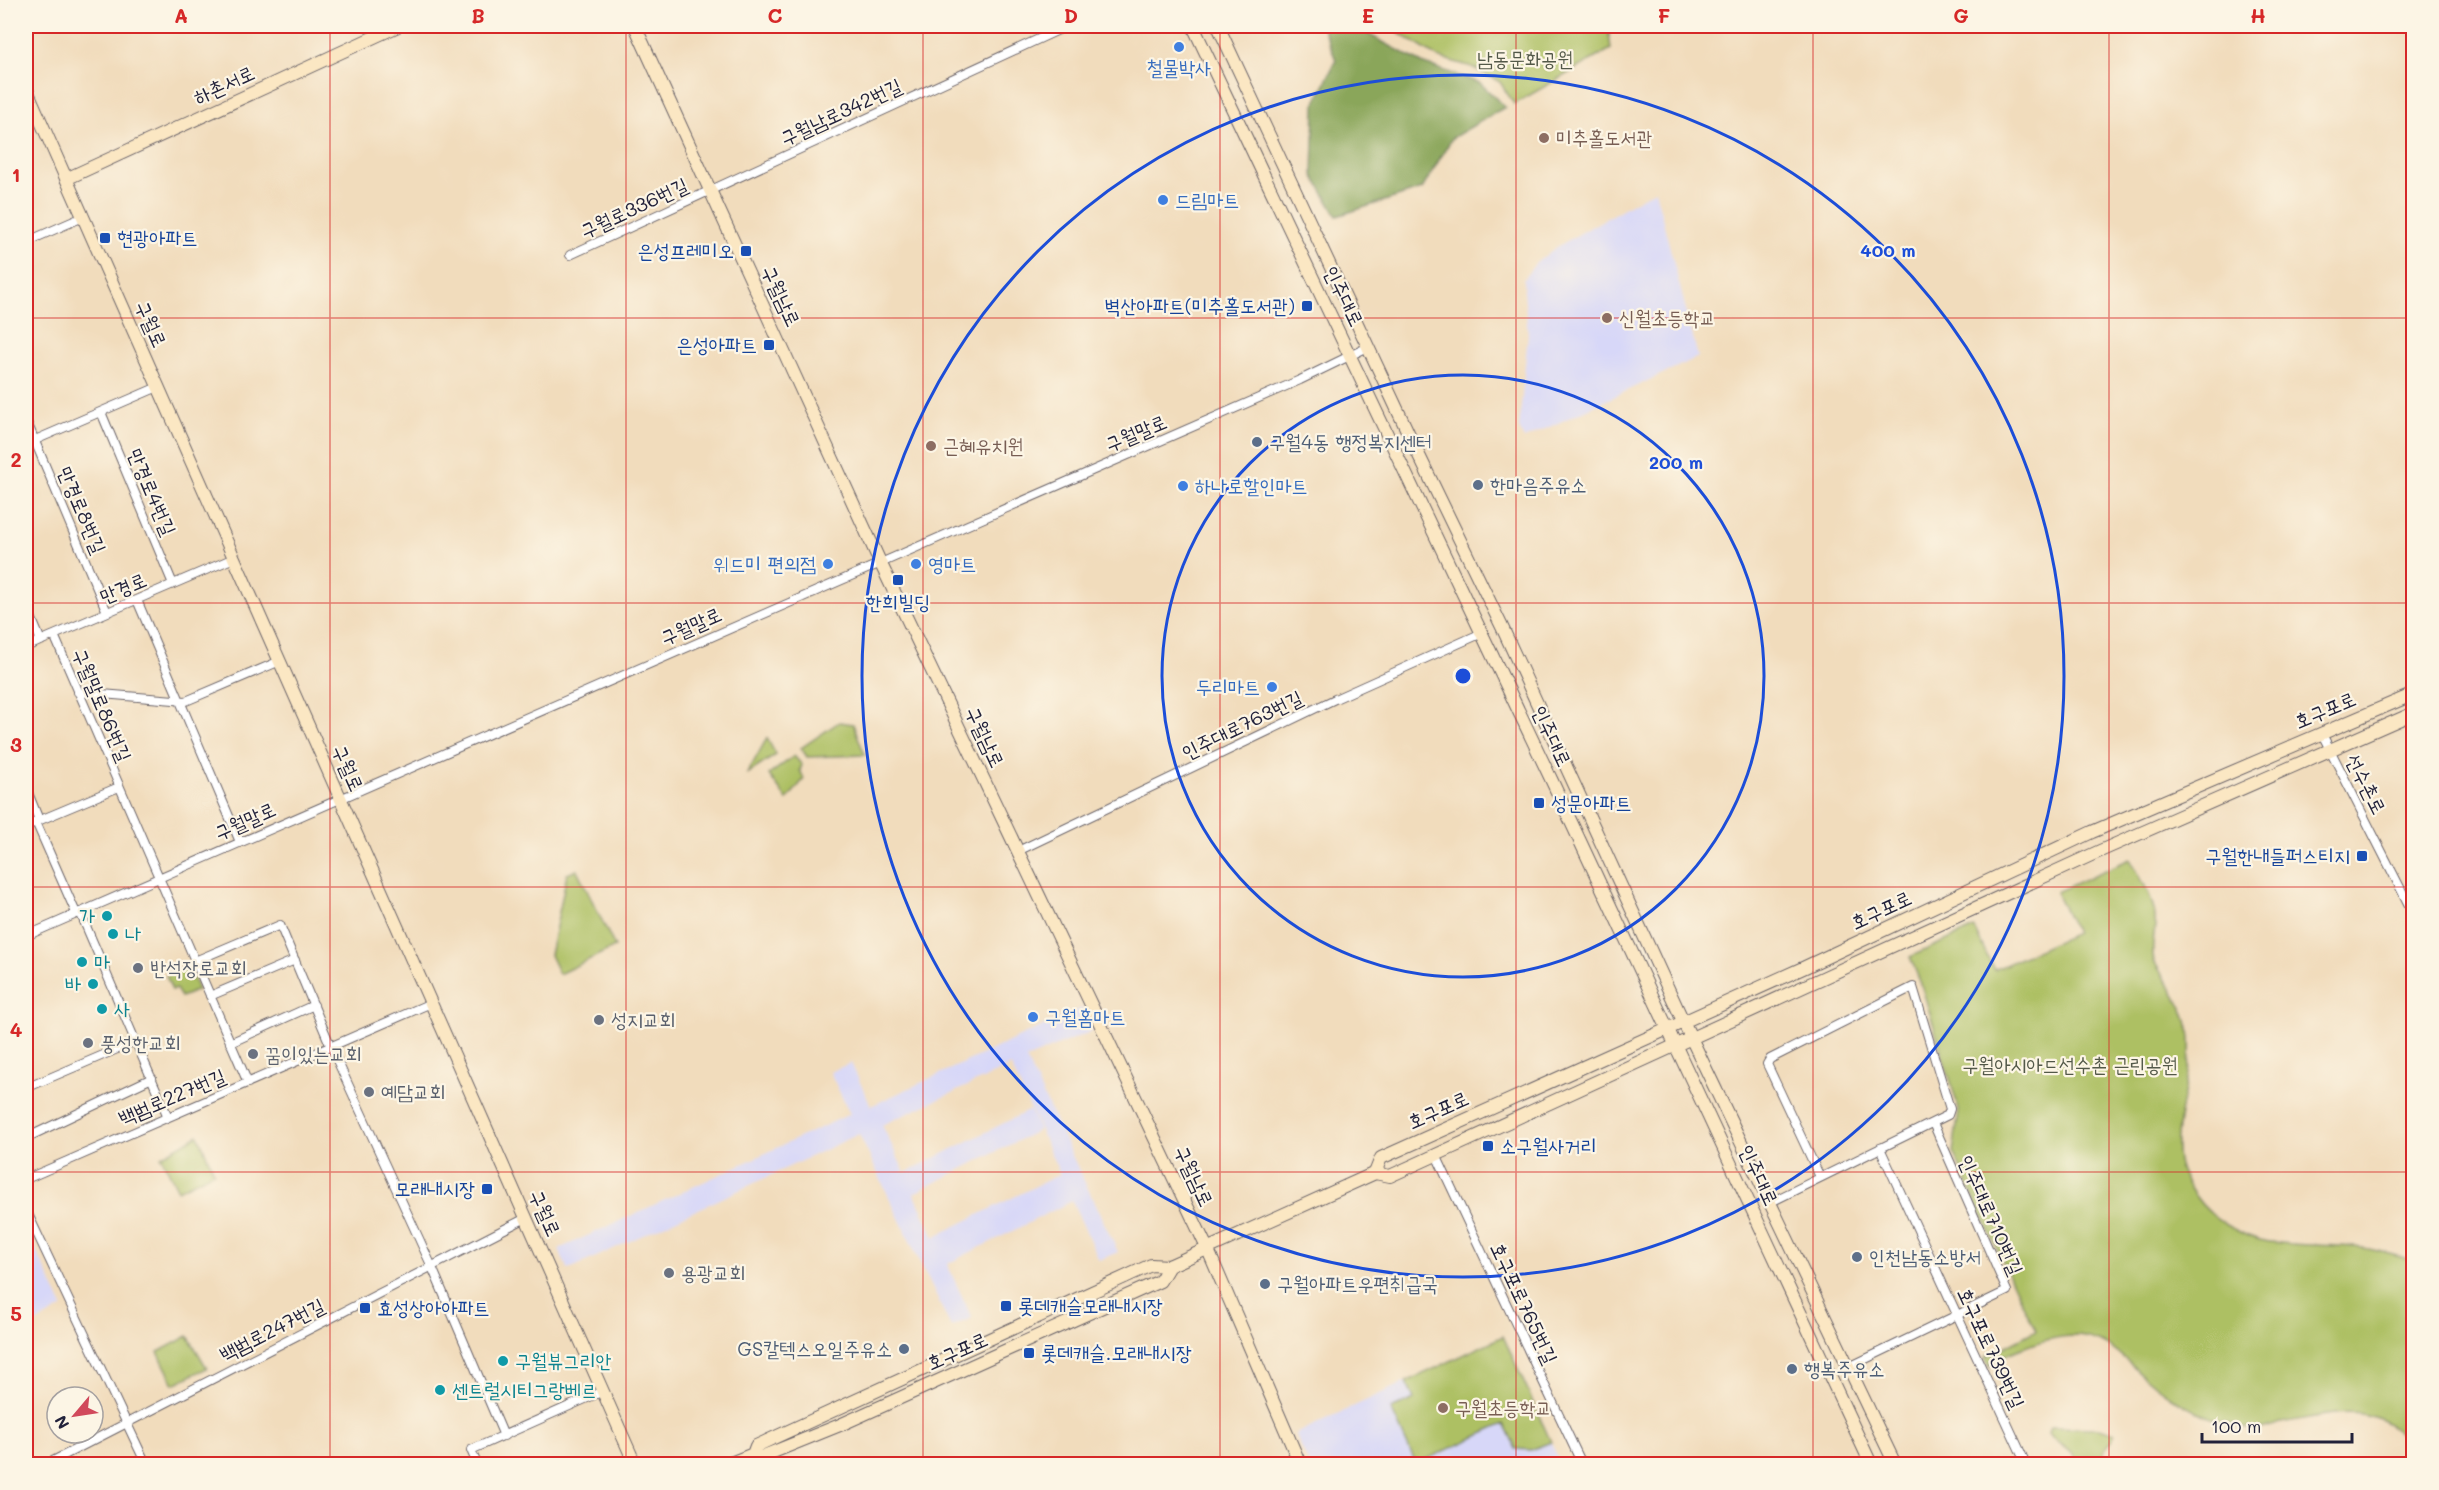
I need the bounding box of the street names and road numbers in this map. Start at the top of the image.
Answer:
street label: 하촌서로 [189,59,258,109]
street label: 구월남로342번길 [776,72,906,151]
street label: 구월로336번길 [576,171,692,243]
street label: 구월남로 [757,261,807,330]
street label: 인주대로 [1319,261,1371,330]
street label: 구월로 [130,296,174,351]
street label: 구월말로 [1101,408,1170,457]
street label: 만경로4번길 [123,444,183,539]
street label: 만경로8번길 [53,462,113,557]
street label: 만경로 [95,566,150,608]
street label: 구월말로 [656,600,725,650]
street label: 구월말로86번길 [67,644,138,765]
street label: 인주대로763번길 [1177,684,1306,765]
street label: 호구포로 [2290,685,2359,734]
street label: 인주대로 [1528,701,1578,770]
street label: 구월남로 [961,702,1011,771]
street label: 구월로 [327,740,371,795]
street label: 선수촌로 [2341,749,2393,818]
street label: 구월말로 [210,795,279,845]
street label: 호구포로 [1846,884,1915,934]
street label: 백범로227번길 [114,1062,229,1130]
street label: 호구포로 [1403,1084,1472,1134]
street label: 인주대로 [1735,1140,1785,1209]
street label: 구월남로 [1170,1141,1220,1210]
street label: 인주대로710번길 [1954,1150,2030,1279]
street label: 구월로 [524,1185,568,1240]
street label: 호구포로765번길 [1485,1238,1564,1368]
street label: 호구포로739번길 [1952,1283,2031,1413]
street label: 백범로247번길 [215,1292,328,1367]
street label: 호구포로 [922,1325,991,1375]

